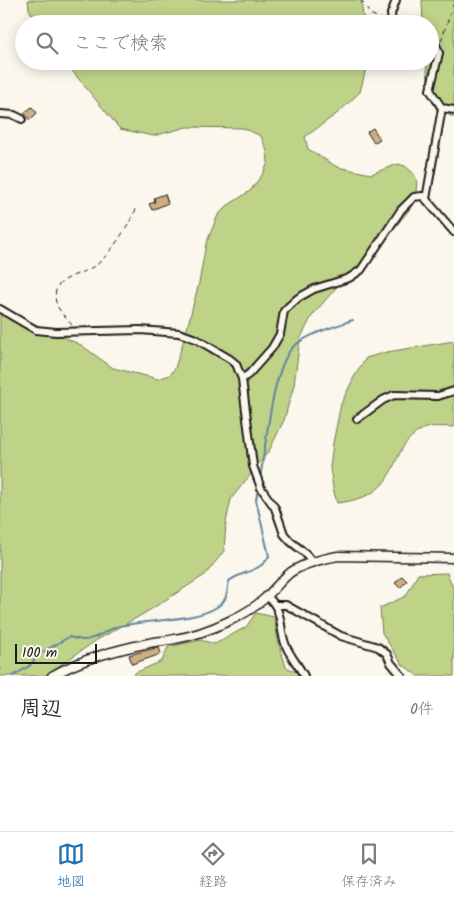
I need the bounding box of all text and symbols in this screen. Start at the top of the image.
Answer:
search box [15,15,439,70]
icon: search [33,29,61,57]
text: ここで検索 [73,29,168,59]
scale bar [15,641,98,664]
text: 100 m [22,642,57,664]
text: 周辺 [20,693,62,726]
text: 0件 [410,697,434,722]
tab: 地図 [57,840,85,893]
tab: 経路 [199,840,227,893]
tab: 保存済み [341,840,397,893]

